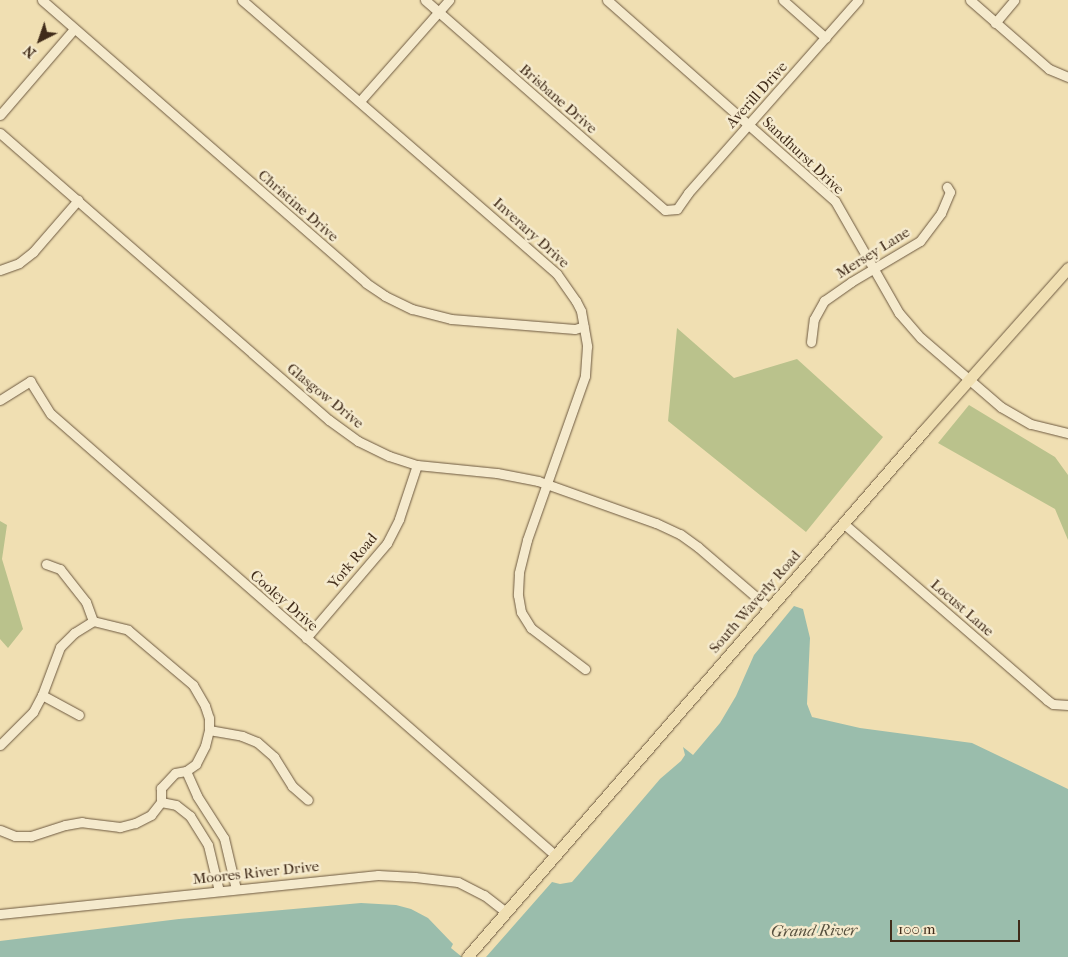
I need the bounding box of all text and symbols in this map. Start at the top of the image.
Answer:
north arrow [15,15,65,65]
text: N [20,42,39,62]
street label: Averill Drive [723,58,791,132]
street label: Brisbane Drive [516,60,600,138]
street label: Sandhurst Drive [758,114,848,198]
street label: Christine Drive [254,166,342,246]
street label: Inverary Drive [489,194,573,272]
street label: Mersey Lane [833,223,913,283]
street label: Glasgow Drive [283,360,367,432]
street label: York Road [325,530,381,592]
street label: South Waverly Road [705,547,805,657]
street label: Cooley Drive [246,567,322,635]
street label: Locust Lane [927,576,997,640]
street label: Moores River Drive [192,857,320,889]
scale bar [893,910,1023,942]
text: 100 m [898,920,936,938]
water label: Grand River [771,921,857,941]

